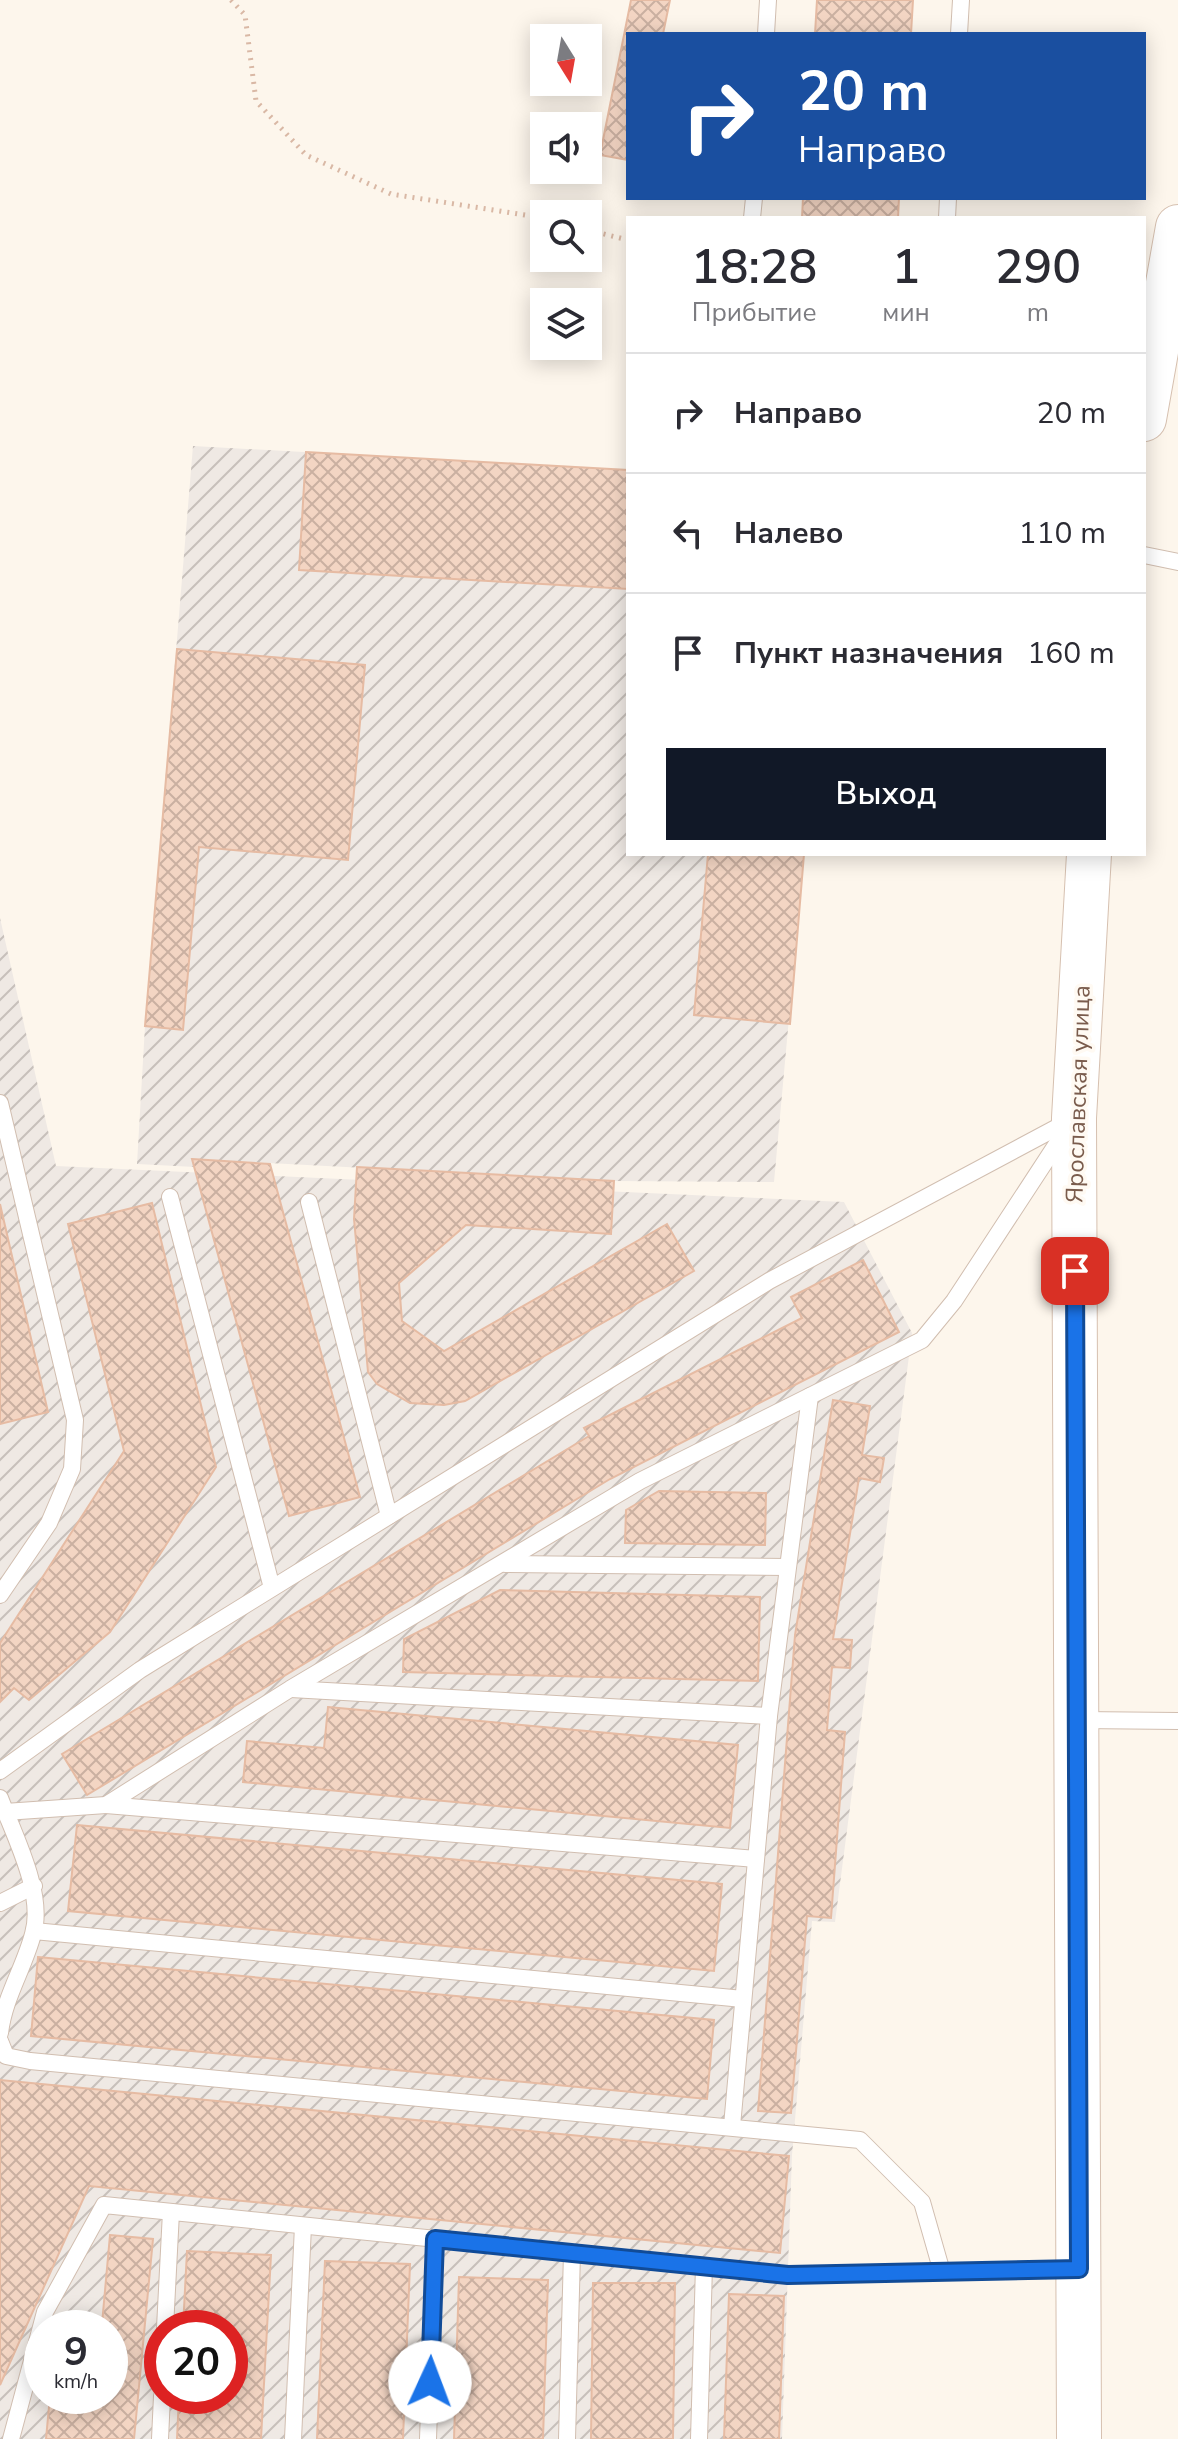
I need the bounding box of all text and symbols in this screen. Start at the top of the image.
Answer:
north arrow [530,24,602,96]
map controls [530,24,602,360]
text: 20 m [798,53,929,130]
icon: right [666,64,770,168]
button: sound [530,112,602,184]
text: Направо [798,126,947,175]
button: search [530,200,602,272]
text: 18:28 [691,234,817,300]
text: 1 [892,234,920,300]
text: 290 [995,234,1081,300]
button: layers [530,288,602,360]
text: Прибытие [692,295,817,330]
text: мин [882,295,930,330]
text: m [1027,295,1049,330]
icon: right [666,391,710,435]
text: Направо [734,393,862,434]
text: 20 m [1037,393,1106,434]
icon: left [666,511,710,555]
text: Налево [734,513,843,554]
text: 110 m [1019,513,1106,554]
icon: arrive [666,631,710,675]
text: Пункт назначения [734,633,1003,674]
text: 160 m [1027,633,1115,674]
button: Выход [666,748,1106,840]
street label: Ярославская улица [1058,984,1098,1204]
pin [1041,1237,1109,1305]
icon: arrive [1053,1249,1097,1293]
speed limit sign: 20 [144,2310,248,2414]
text: 9 [64,2325,88,2379]
position arrow [388,2340,472,2424]
text: km/h [54,2368,98,2395]

